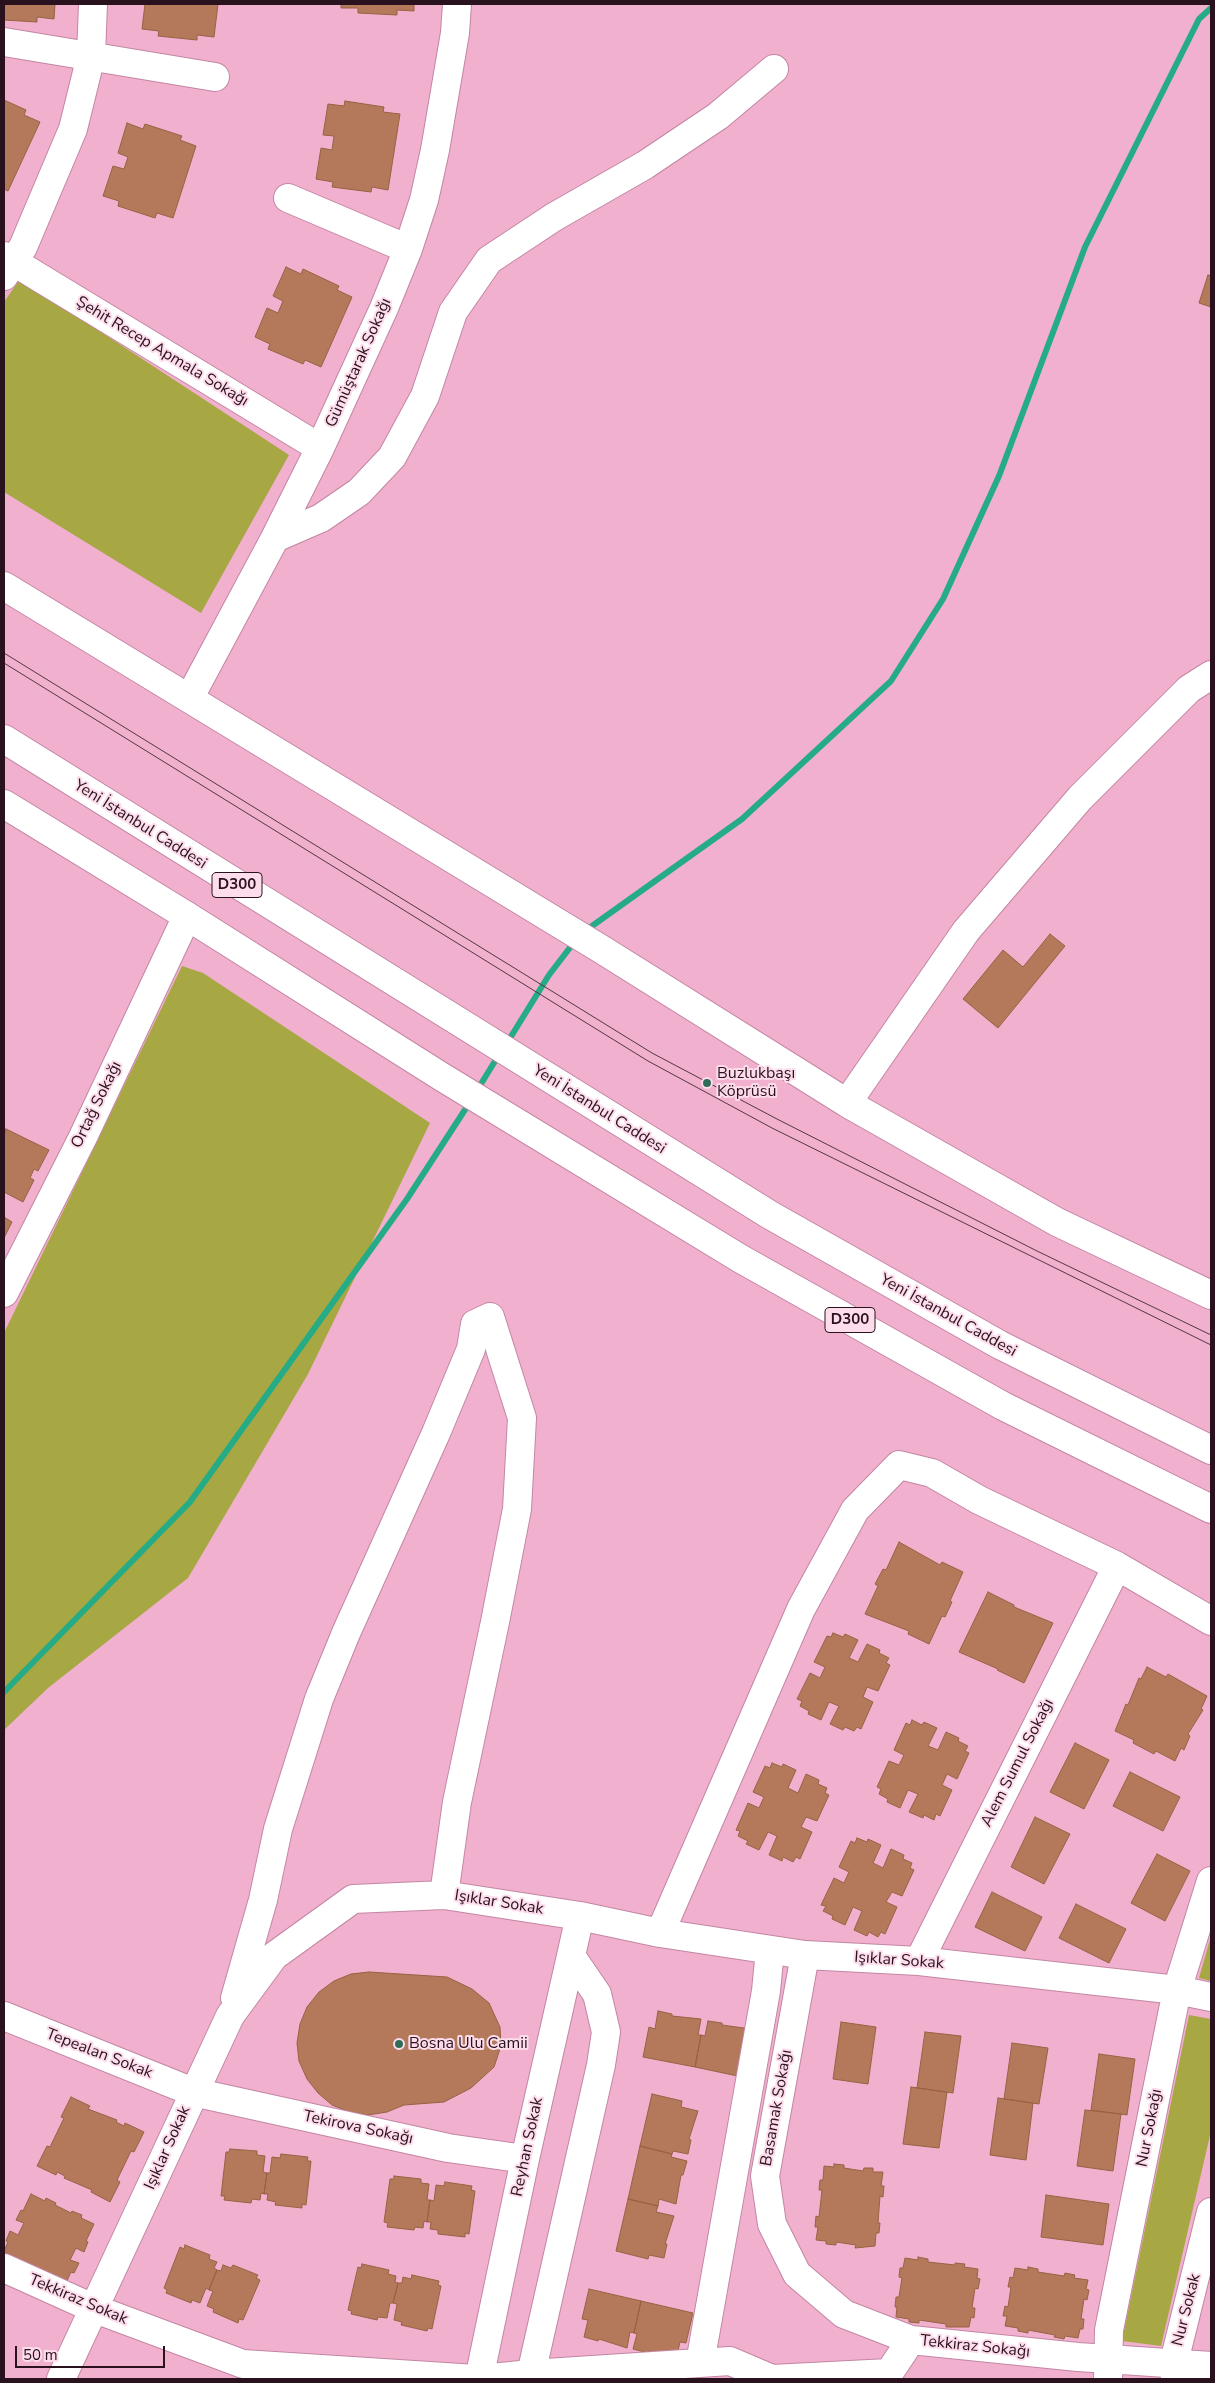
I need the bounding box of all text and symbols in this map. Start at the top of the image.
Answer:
street label: Şehit Recep Apmala Sokağı [72,293,252,411]
street label: Gümüştarak Sokağı [322,295,396,431]
street label: Yeni İstanbul Caddesi [70,776,210,874]
road number: D300 [212,872,262,898]
street label: Ortağ Sokağı [68,1058,126,1152]
street label: Yeni İstanbul Caddesi [529,1061,669,1159]
place label: Buzlukbaşı Köprüsü [717,1064,795,1102]
marker: Buzlukbaşı Köprüsü [701,1077,713,1089]
street label: Yeni İstanbul Caddesi [876,1270,1020,1362]
road number: D300 [825,1308,875,1332]
street label: Alem Sumul Sokağı [977,1696,1059,1830]
street label: Işıklar Sokak [453,1887,545,1919]
street label: Işıklar Sokak [854,1948,944,1974]
street label: Tepealan Sokak [43,2025,155,2083]
place label: Bosna Ulu Camii [409,2034,528,2054]
marker: Bosna Ulu Camii [393,2038,405,2050]
street label: Basamak Sokağı [757,2048,797,2168]
street label: Nur Sokağı [1133,2087,1167,2169]
street label: Reyhan Sokak [508,2096,548,2198]
street label: Işıklar Sokak [141,2103,195,2193]
street label: Tekirova Sokağı [301,2107,415,2149]
street label: Tekkiraz Sokak [26,2271,130,2329]
street label: Nur Sokak [1169,2272,1205,2348]
street label: Tekkiraz Sokağı [919,2332,1031,2362]
scale bar [18,2336,168,2368]
text: 50 m [23,2345,58,2365]

